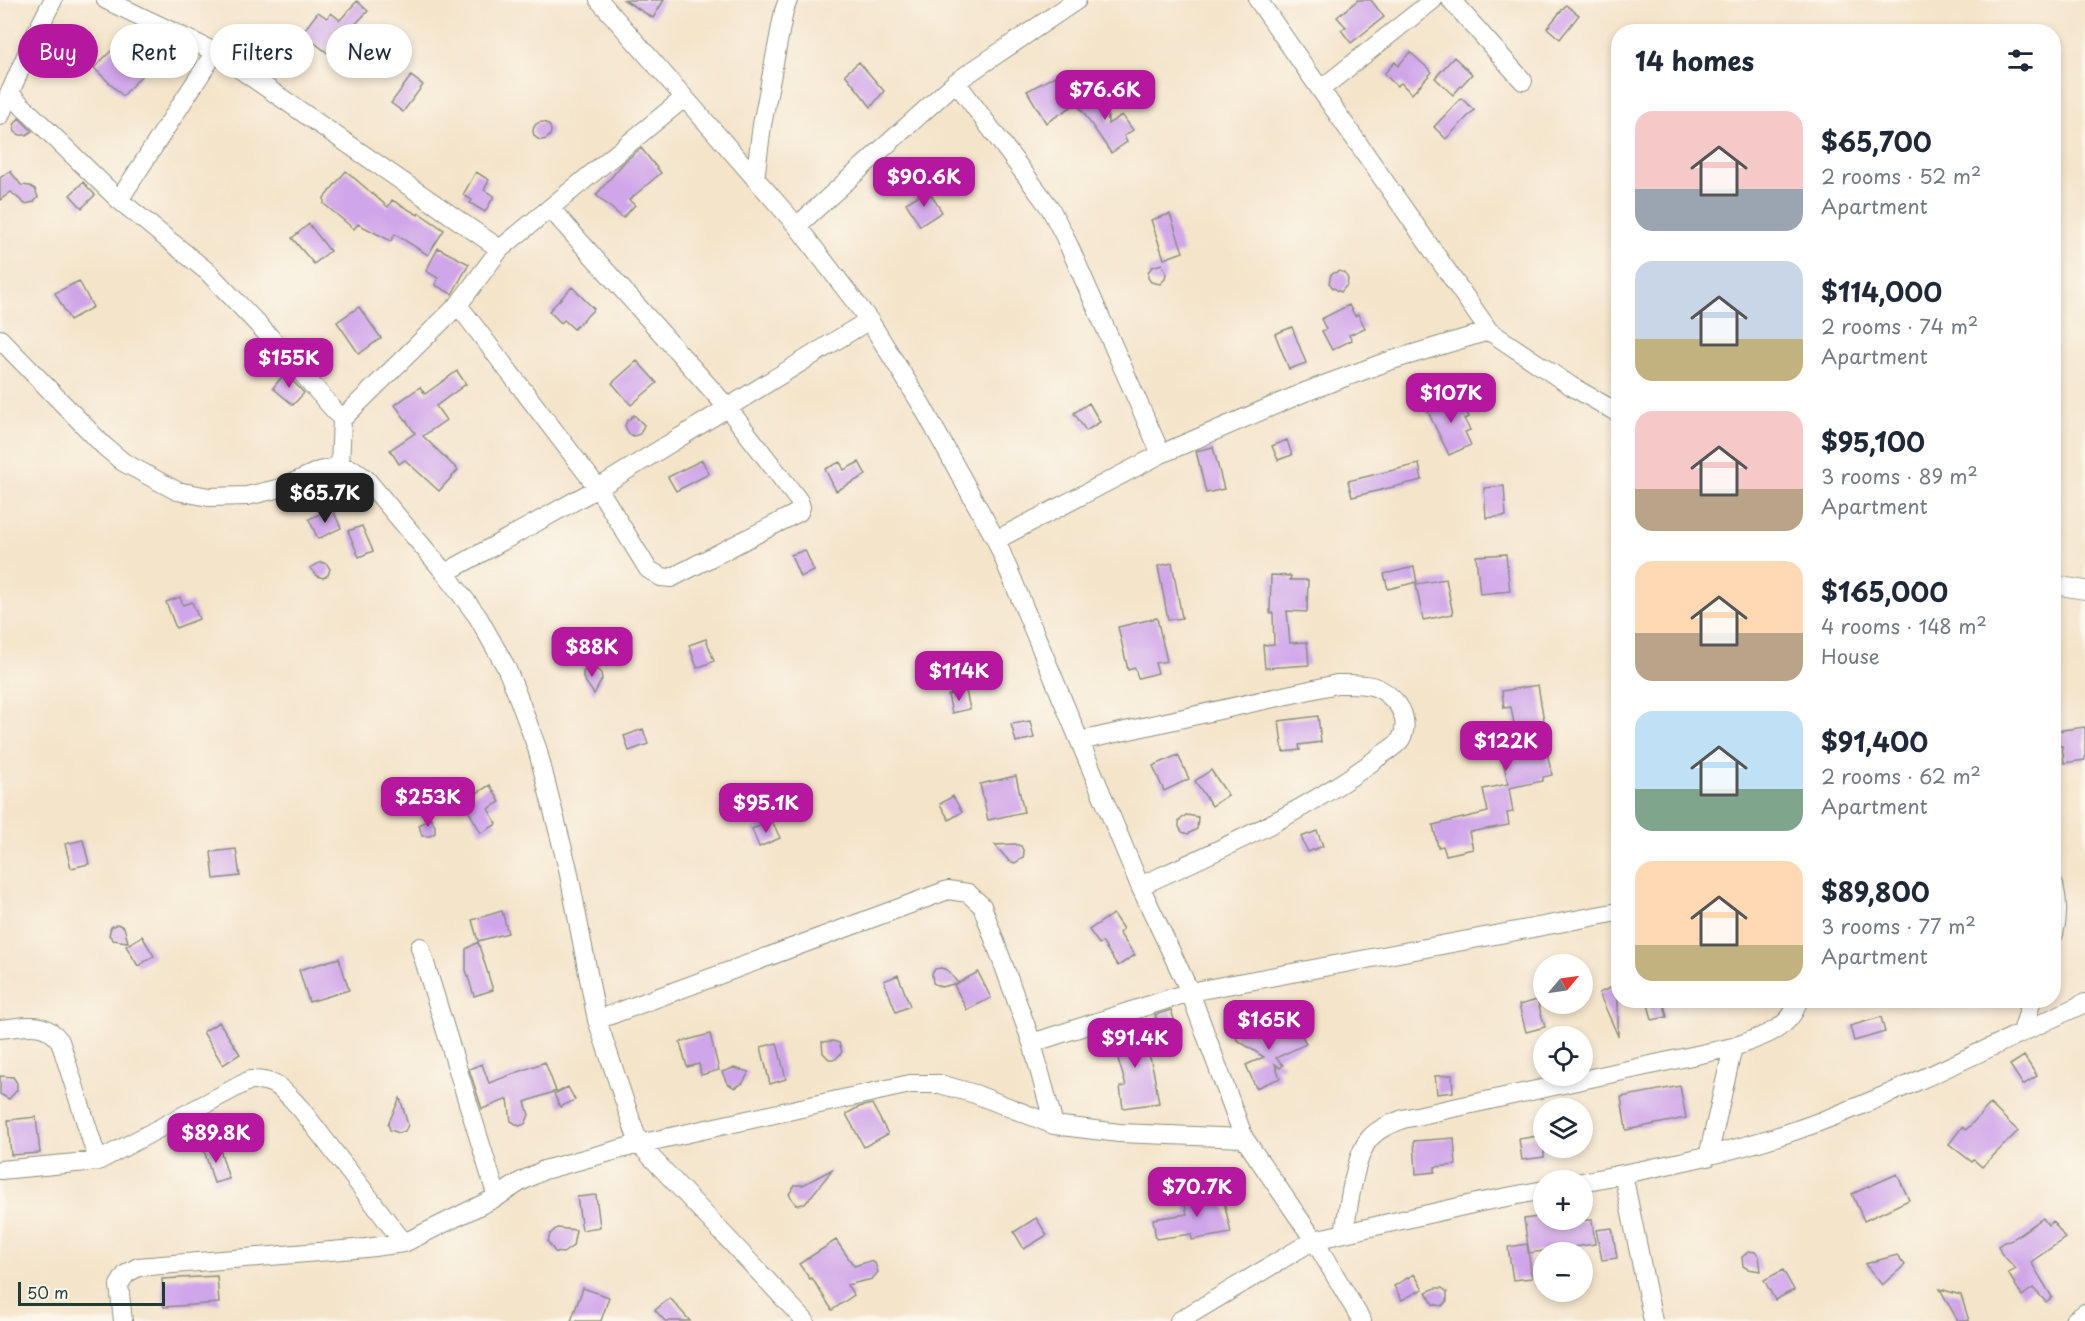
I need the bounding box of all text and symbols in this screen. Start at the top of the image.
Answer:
chip: Buy [18,24,98,78]
chip: Rent [110,24,198,78]
chip: Filters [210,24,314,78]
chip: New [326,24,412,78]
text: 14 homes [1635,41,1754,80]
icon: filters [2004,44,2037,77]
pin: $76.6K [1056,70,1154,121]
text: $76.6K [1069,74,1141,104]
text: $65,700 [1821,122,1932,161]
icon: home [1683,135,1755,207]
pin: $90.6K [875,157,973,208]
text: $90.6K [887,161,961,191]
text: 2 rooms · 52 m² [1821,161,1981,191]
text: Apartment [1821,191,1928,221]
text: $114,000 [1821,272,1942,311]
icon: home [1683,285,1755,357]
text: 2 rooms · 74 m² [1821,311,1978,341]
pin: $155K [247,338,331,389]
text: Apartment [1821,341,1928,371]
text: $155K [258,342,320,372]
pin: $107K [1409,373,1493,424]
text: $107K [1420,377,1482,407]
text: $95,100 [1821,422,1925,461]
icon: home [1683,435,1755,507]
text: 3 rooms · 89 m² [1821,461,1978,491]
pin: $65.7K [276,473,374,524]
text: $65.7K [290,477,360,507]
text: Apartment [1821,491,1928,521]
text: $165,000 [1821,572,1948,611]
icon: home [1683,585,1755,657]
text: 4 rooms · 148 m² [1821,611,1987,641]
pin: $88K [556,627,628,678]
text: $88K [566,631,618,661]
text: House [1821,641,1880,671]
pin: $114K [917,651,1001,702]
text: $114K [929,655,989,685]
pin: $122K [1464,721,1548,772]
text: $91,400 [1821,722,1928,761]
text: $122K [1474,725,1538,755]
icon: home [1683,735,1755,807]
text: 2 rooms · 62 m² [1821,761,1981,791]
pin: $253K [386,777,470,828]
text: $253K [395,781,461,811]
pin: $95.1K [717,783,815,834]
text: $95.1K [733,787,799,817]
text: Apartment [1821,791,1928,821]
text: $89,800 [1821,872,1930,911]
icon: home [1683,885,1755,957]
text: 3 rooms · 77 m² [1821,911,1976,941]
text: Apartment [1821,941,1928,971]
north arrow [1533,954,1593,1014]
map controls [1533,954,1593,1302]
pin: $165K [1227,1000,1311,1051]
text: $165K [1237,1004,1301,1034]
pin: $91.4K [1086,1018,1184,1069]
text: $91.4K [1101,1022,1169,1052]
button: locate [1533,1026,1593,1086]
button: layers [1533,1098,1593,1158]
pin: $89.8K [167,1113,265,1164]
text: $89.8K [181,1117,251,1147]
pin: $70.7K [1148,1167,1246,1218]
button: + [1533,1170,1593,1230]
text: $70.7K [1162,1171,1232,1201]
button: − [1533,1242,1593,1302]
scale bar [18,1279,165,1306]
text: 50 m [27,1280,68,1304]

